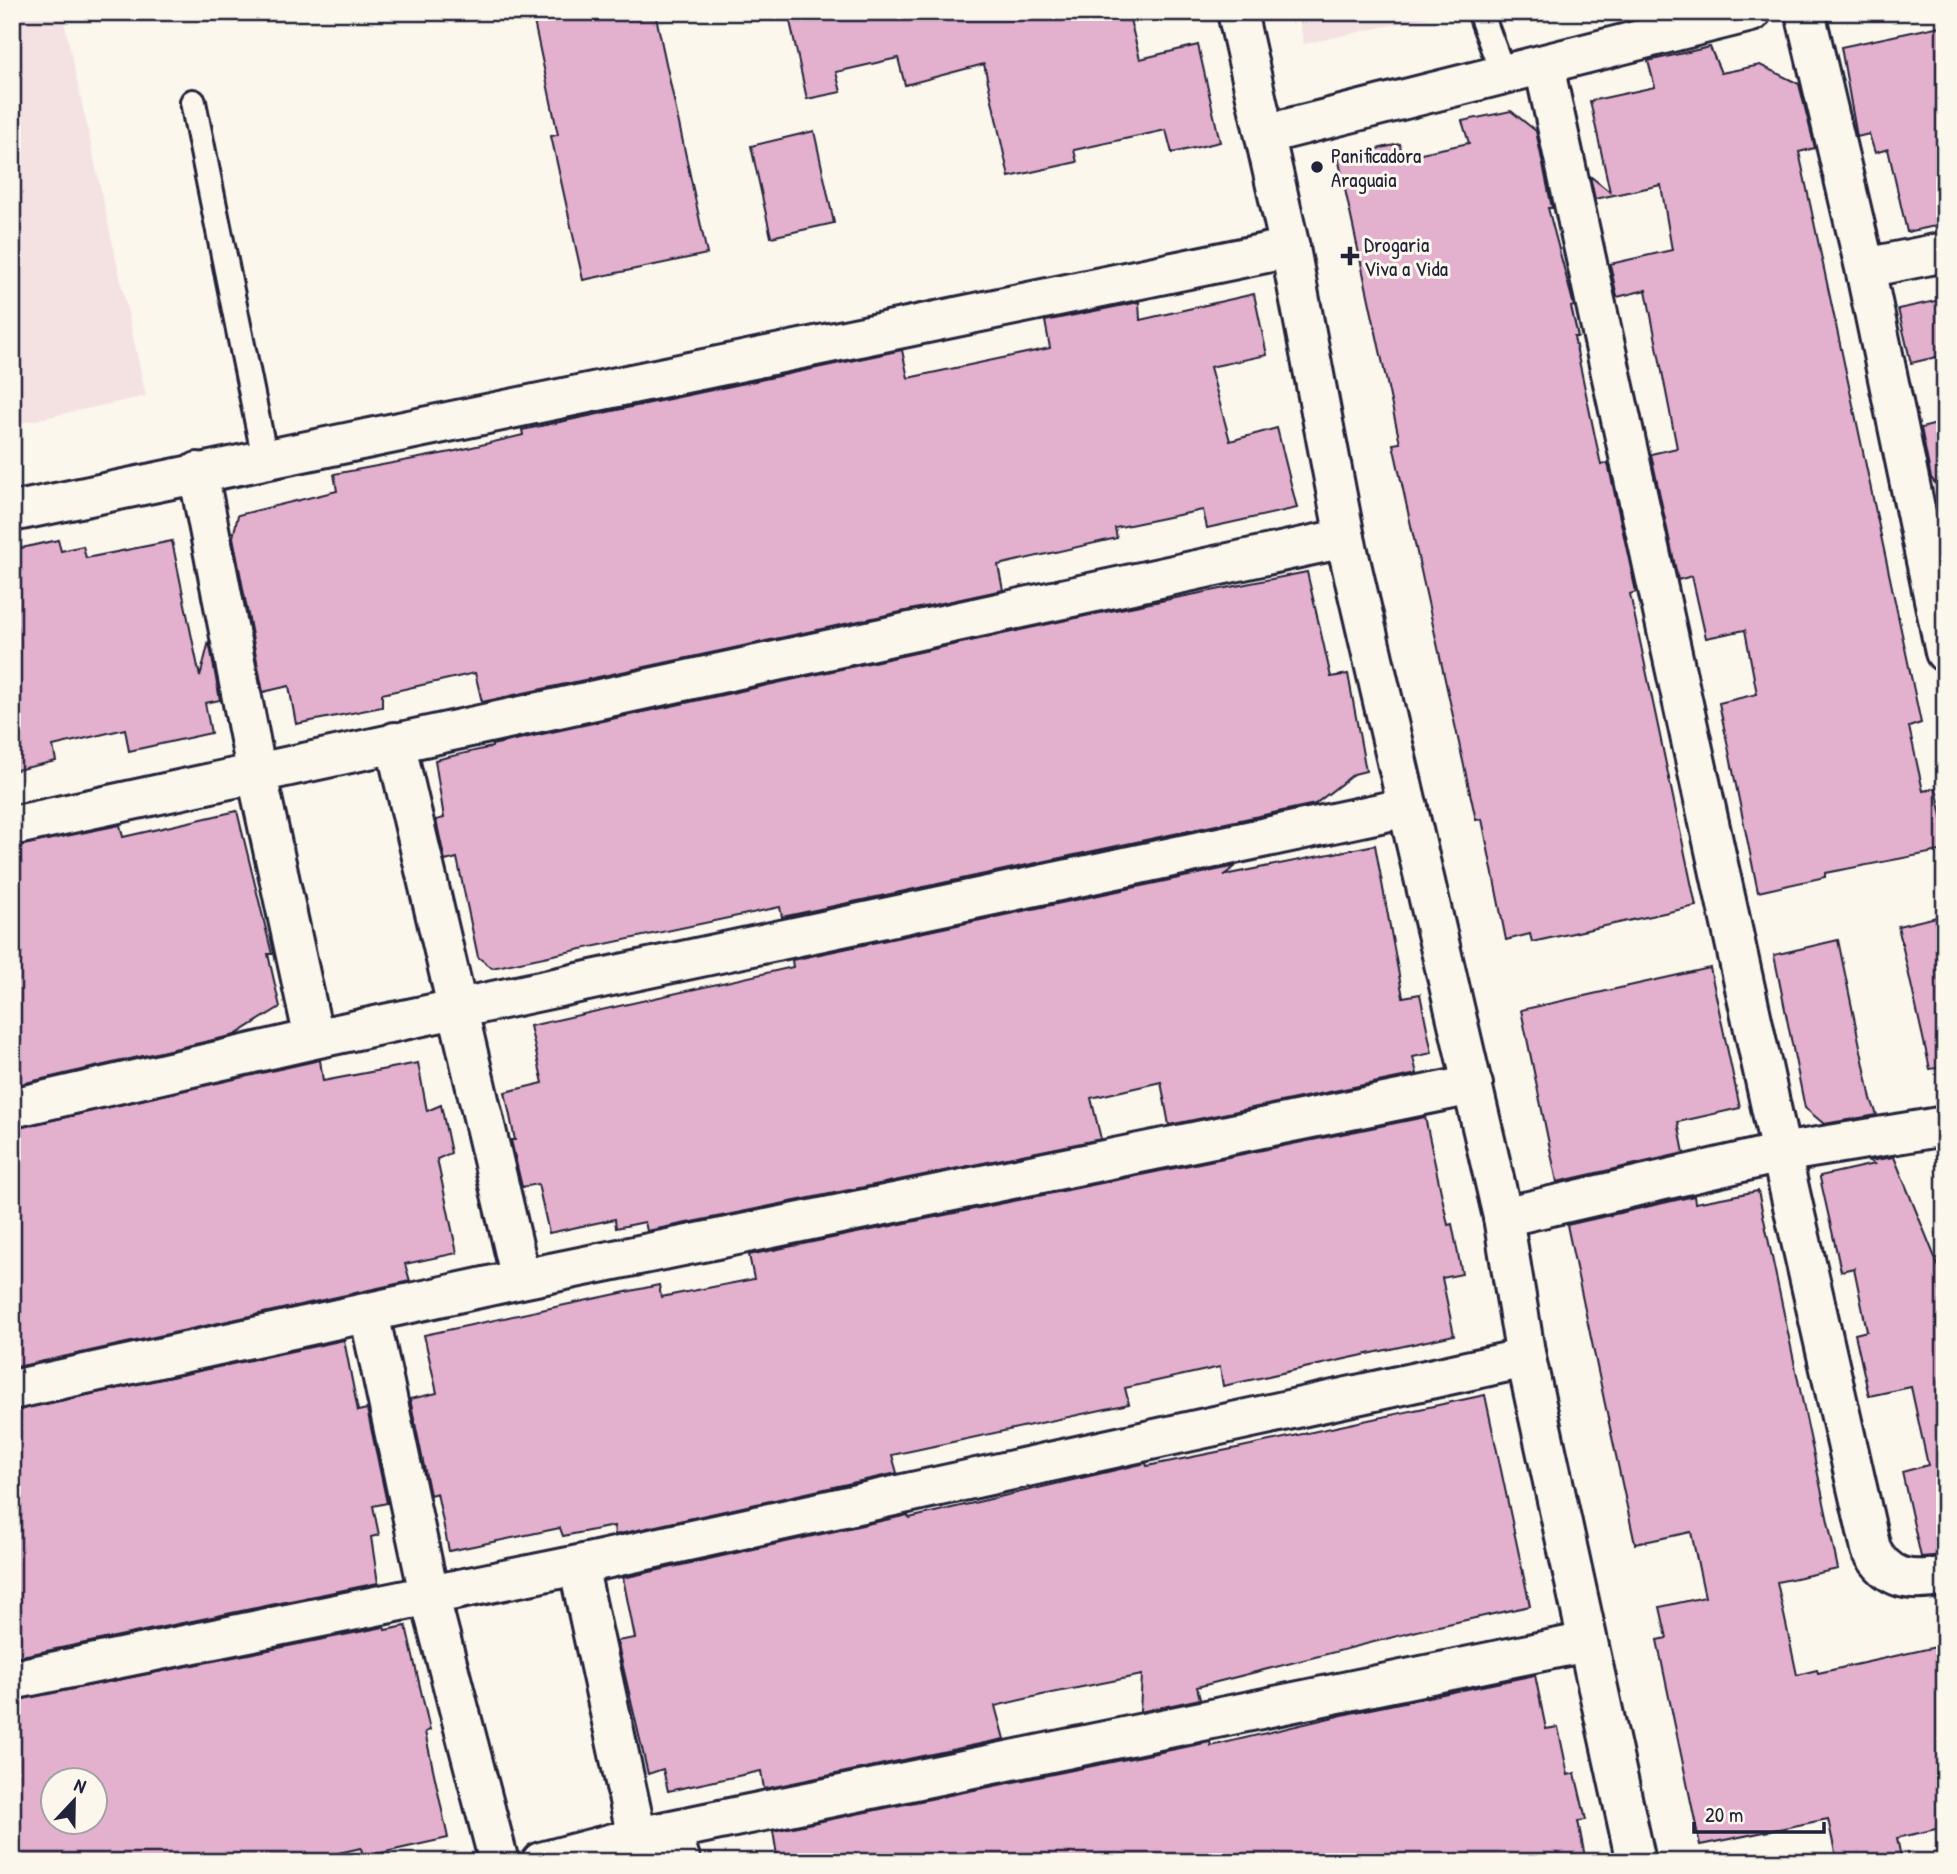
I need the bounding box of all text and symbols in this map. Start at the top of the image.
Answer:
place label: Panificadora Araguaia [1331,141,1421,194]
marker: Panificadora Araguaia [1309,159,1325,175]
place label: Drogaria Viva a Vida [1364,230,1448,283]
marker: Drogaria Viva a Vida [1342,248,1358,264]
north arrow [38,1766,108,1836]
text: N [71,1771,90,1799]
scale bar [1694,1790,1824,1834]
text: 20 m [1705,1800,1743,1829]

